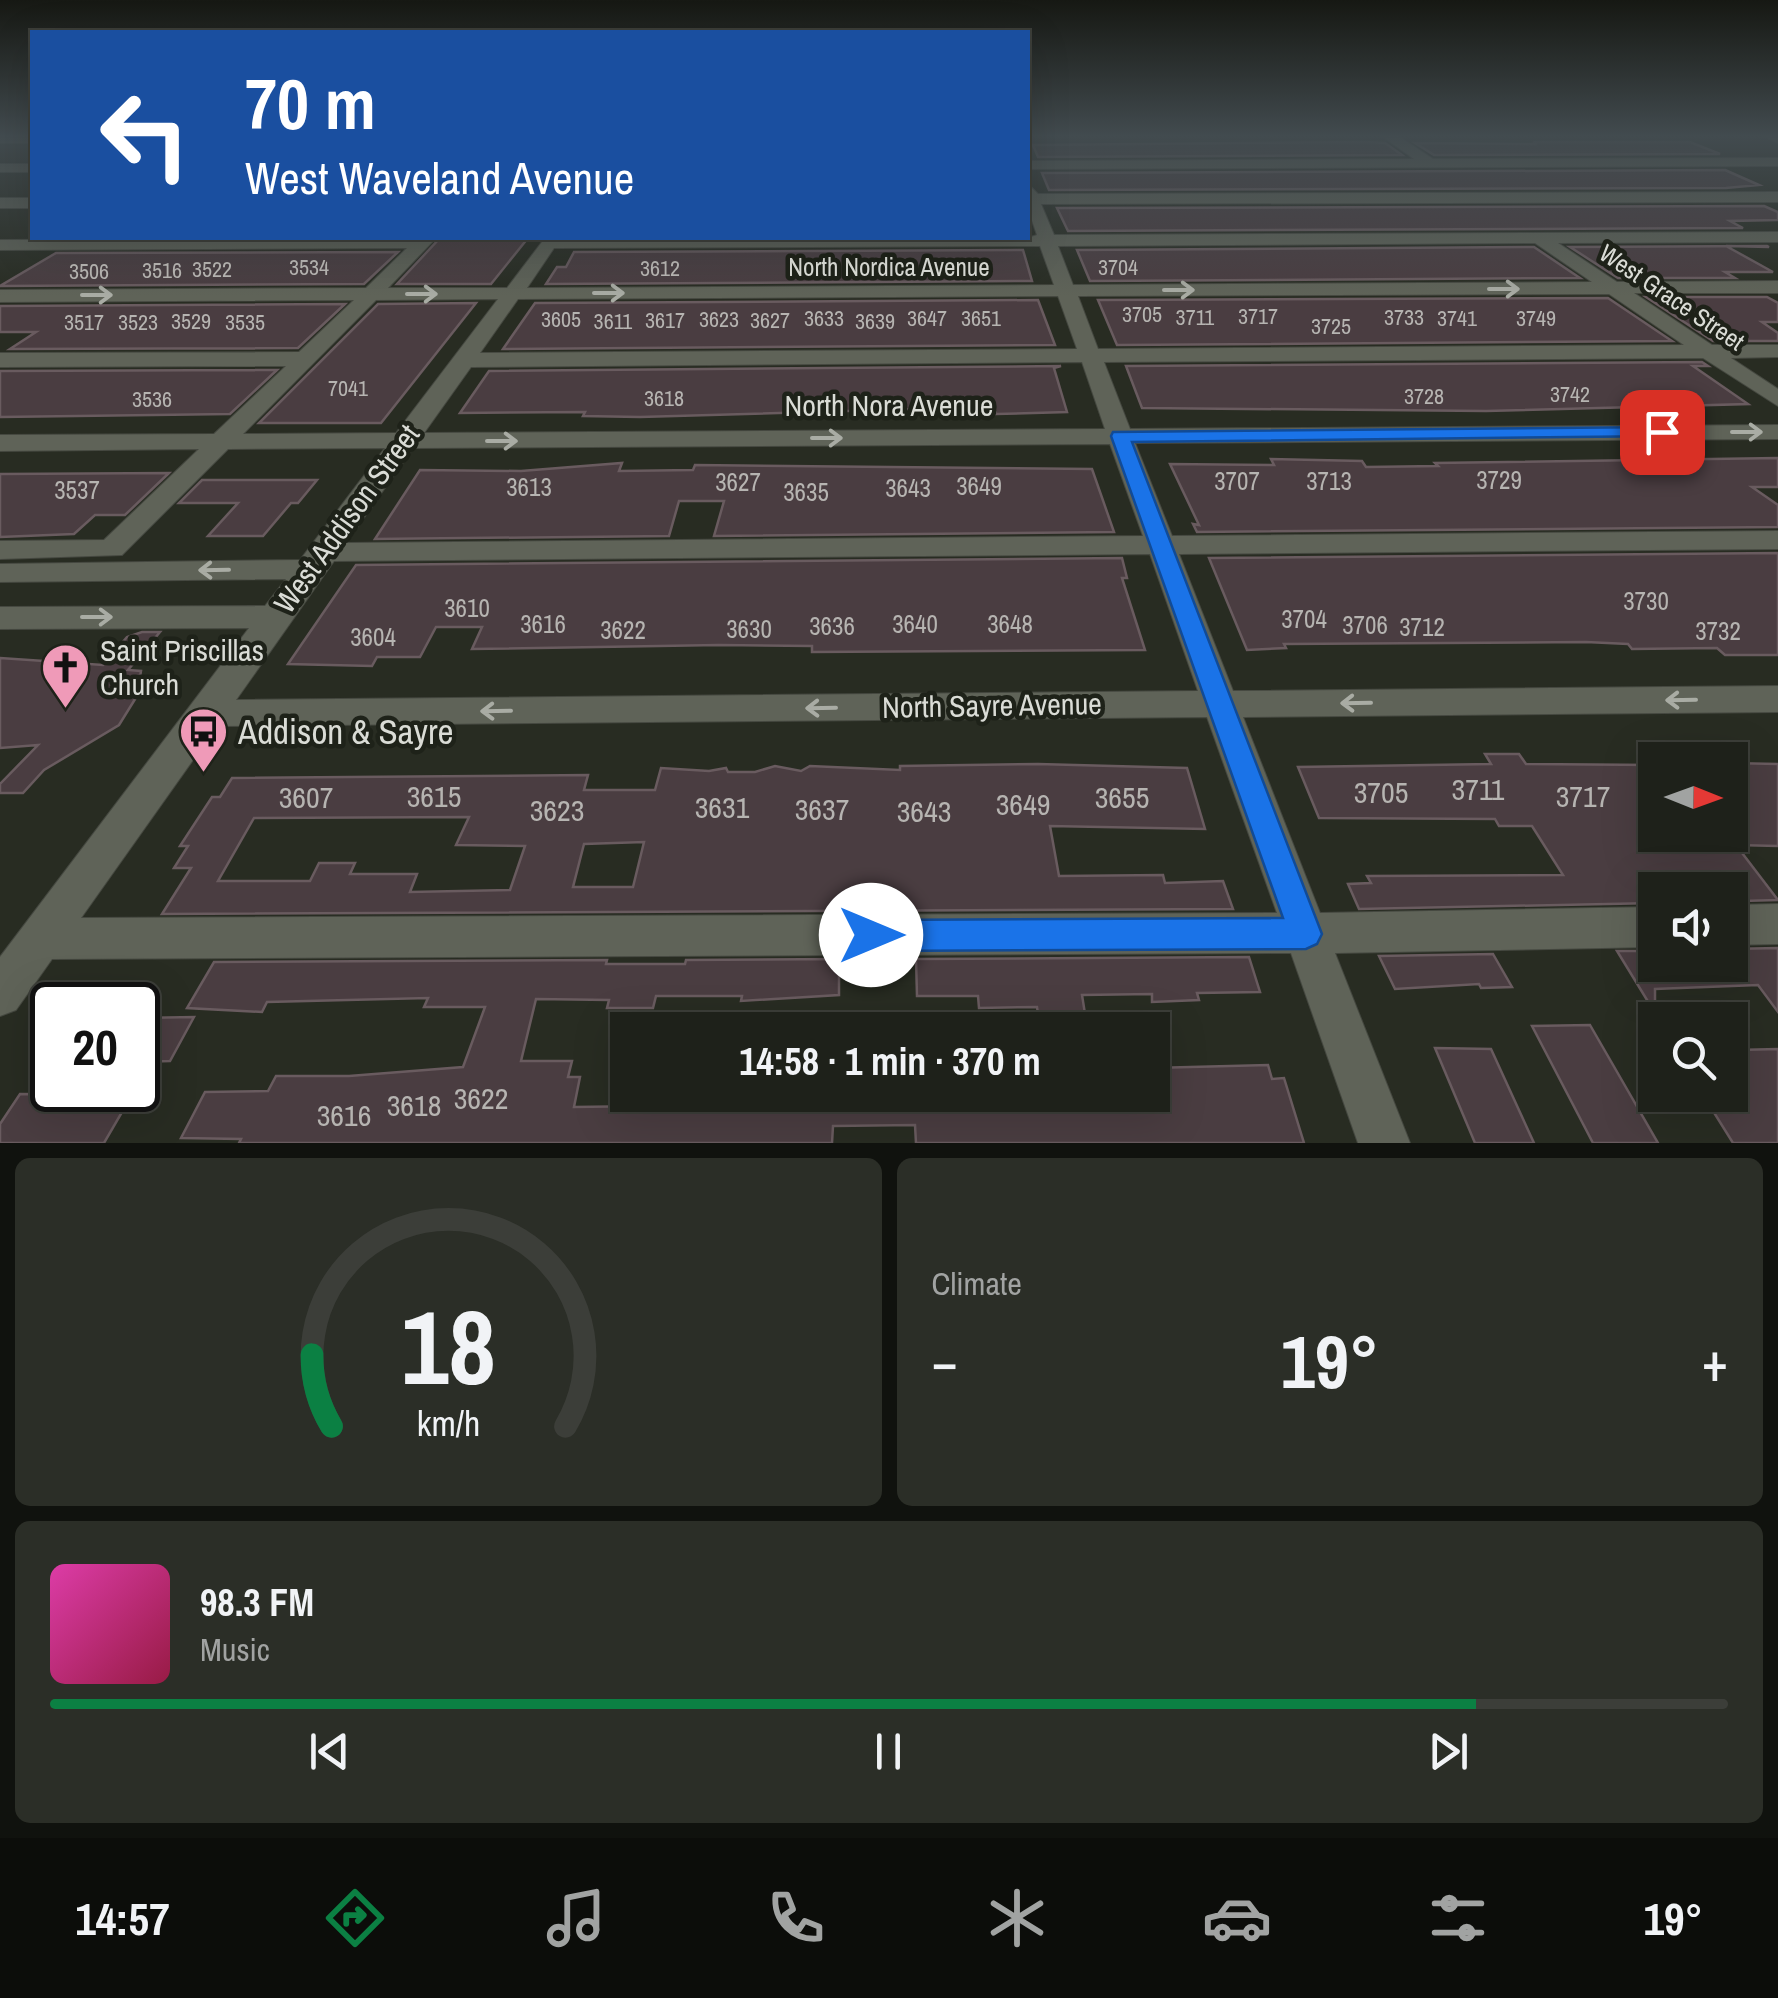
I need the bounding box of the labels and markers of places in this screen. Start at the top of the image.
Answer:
pin [1620,390,1705,475]
place label: Saint Priscillas Church [100,630,264,704]
church icon: Saint Priscillas Church [39,642,91,710]
bus stop icon: Addison & Sayre [177,706,229,774]
place label: Addison & Sayre [237,708,453,755]

